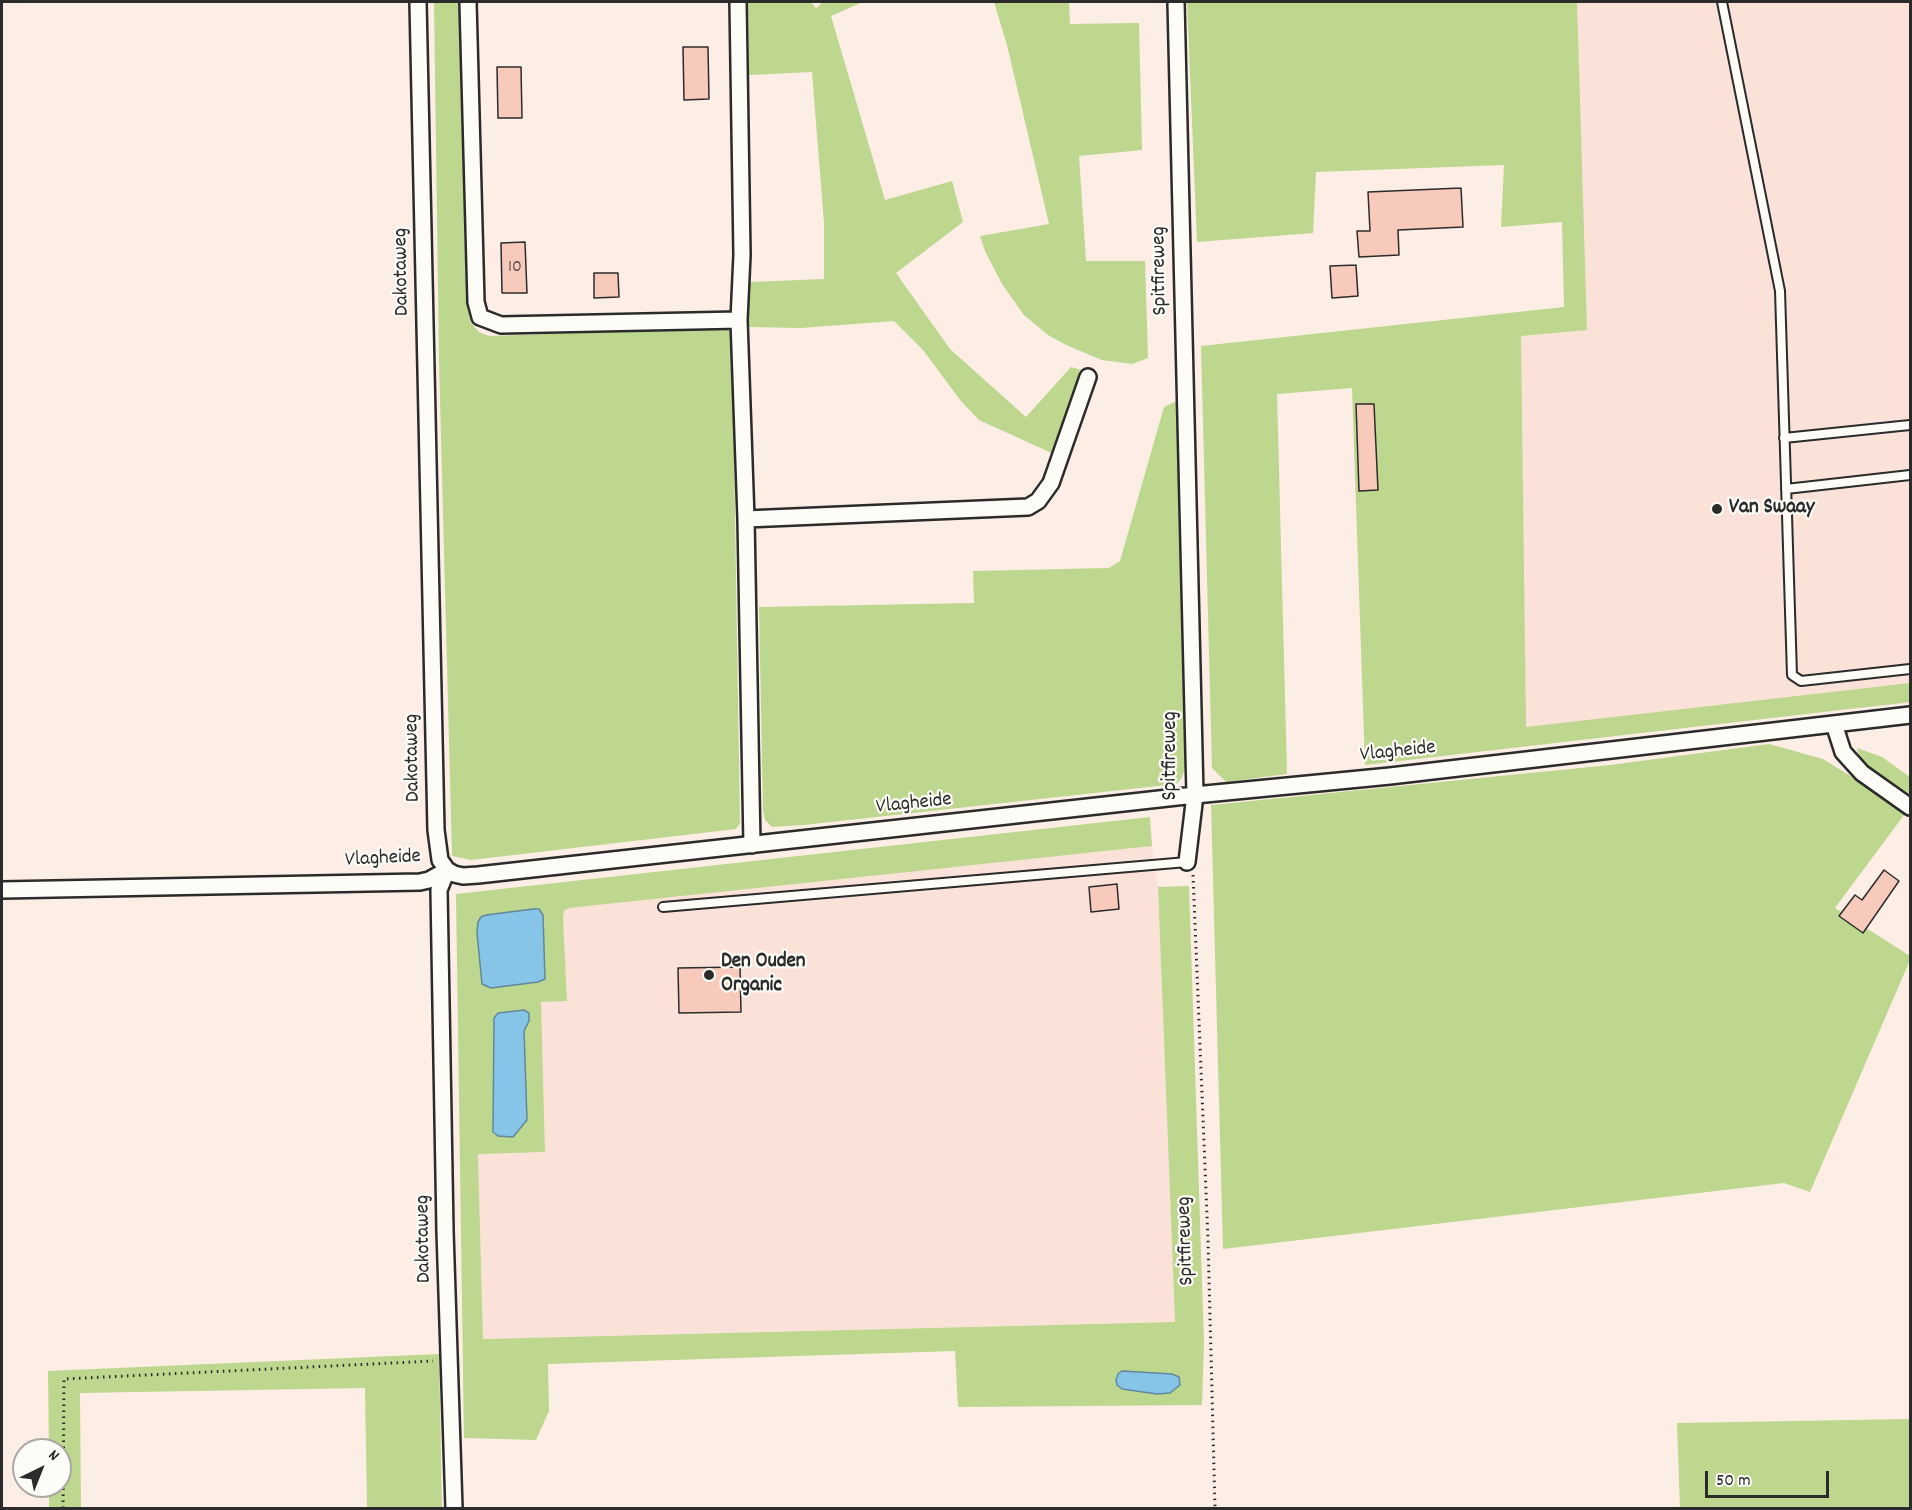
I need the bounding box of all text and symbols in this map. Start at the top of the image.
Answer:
street label: Spitfireweg [1148,226,1174,316]
street label: Dakotaweg [390,228,416,316]
house number: 10 [508,258,522,280]
place label: Van Swaay [1729,496,1814,522]
marker: Van Swaay [1710,502,1724,516]
street label: Spitfireweg [1159,711,1185,801]
street label: Dakotaweg [401,714,427,802]
street label: Vlagheide [1359,737,1437,769]
street label: Vlagheide [875,789,953,821]
street label: Vlagheide [344,845,422,875]
place label: Den Ouden Organic [721,950,805,1000]
marker: Den Ouden Organic [702,968,716,982]
street label: Dakotaweg [412,1195,438,1283]
street label: Spitfireweg [1173,1196,1201,1286]
north arrow [12,1438,72,1498]
text: N [43,1445,64,1467]
scale bar [1708,1459,1832,1497]
text: 50 m [1716,1469,1751,1494]

